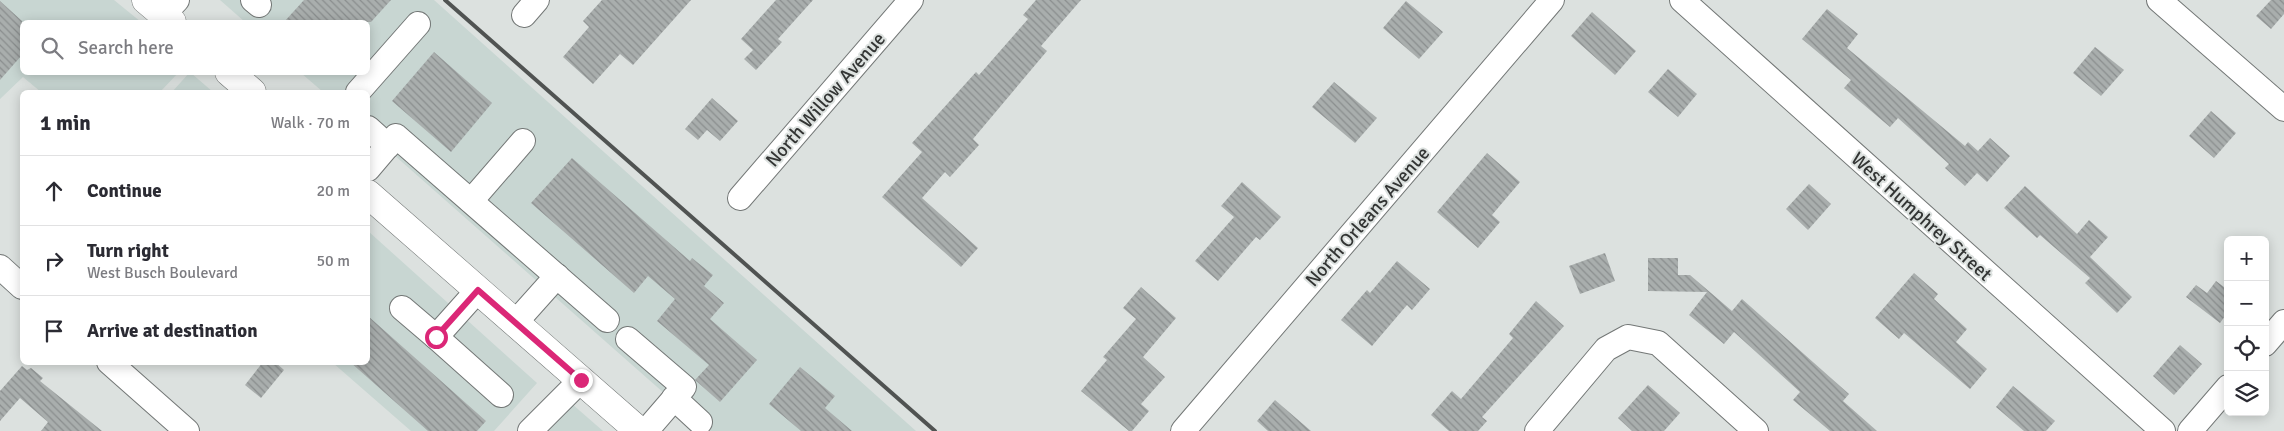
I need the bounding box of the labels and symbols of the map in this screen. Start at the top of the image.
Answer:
street label: North Willow Avenue [761,27,891,172]
street label: North Orleans Avenue [1300,142,1435,292]
street label: West Humphrey Street [1846,147,1997,287]
route start [425,326,448,349]
route end [570,369,593,392]

